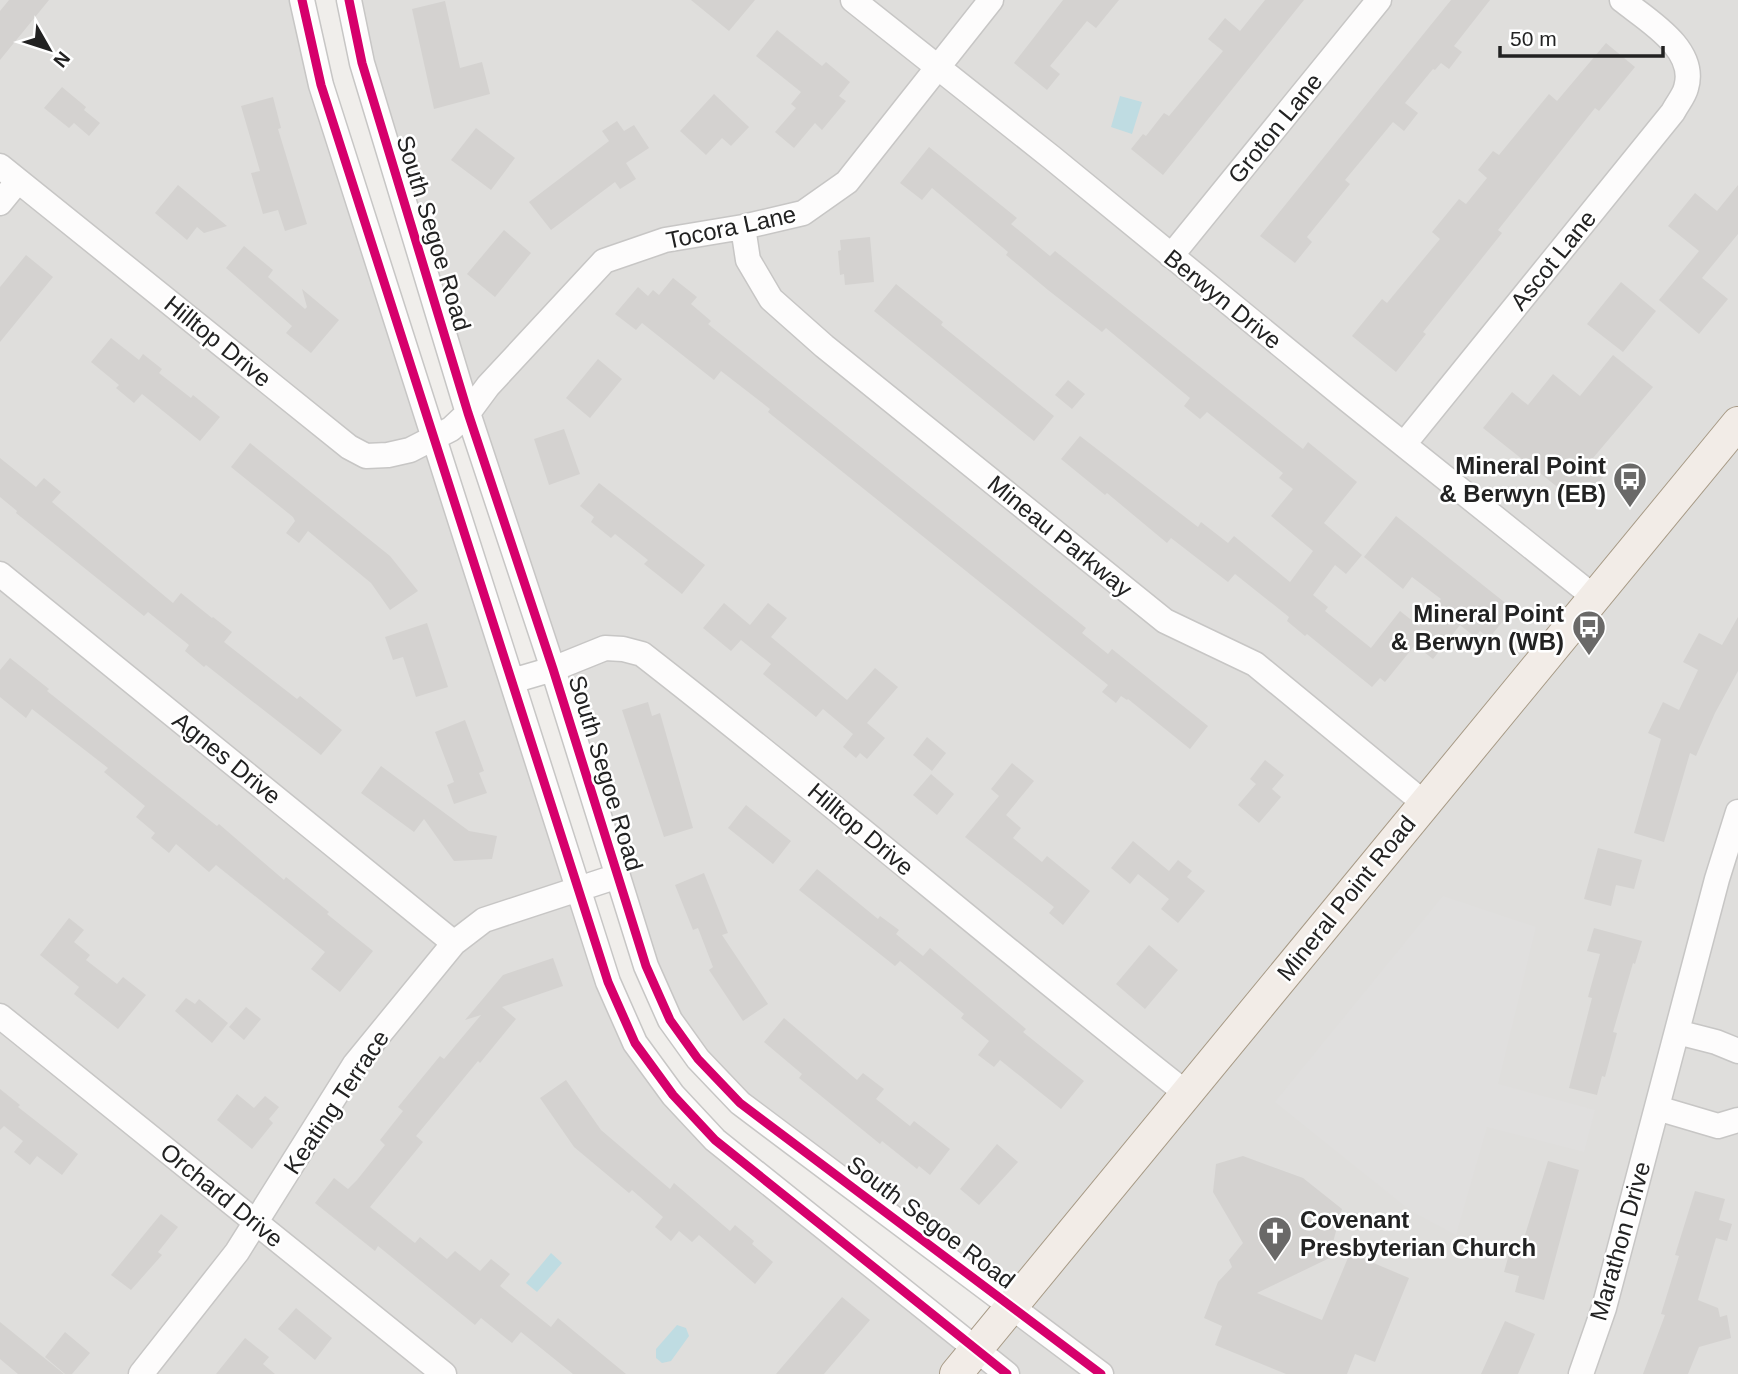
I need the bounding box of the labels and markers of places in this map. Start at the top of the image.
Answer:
place label: Mineral Point & Berwyn (EB) [1439,452,1606,507]
bus stop icon: Mineral Point & Berwyn (EB) [1611,460,1649,509]
place label: Mineral Point & Berwyn (WB) [1391,600,1564,655]
bus stop icon: Mineral Point & Berwyn (WB) [1570,608,1608,657]
place label: Covenant Presbyterian Church [1300,1206,1536,1261]
church icon: Covenant Presbyterian Church [1256,1214,1294,1263]

